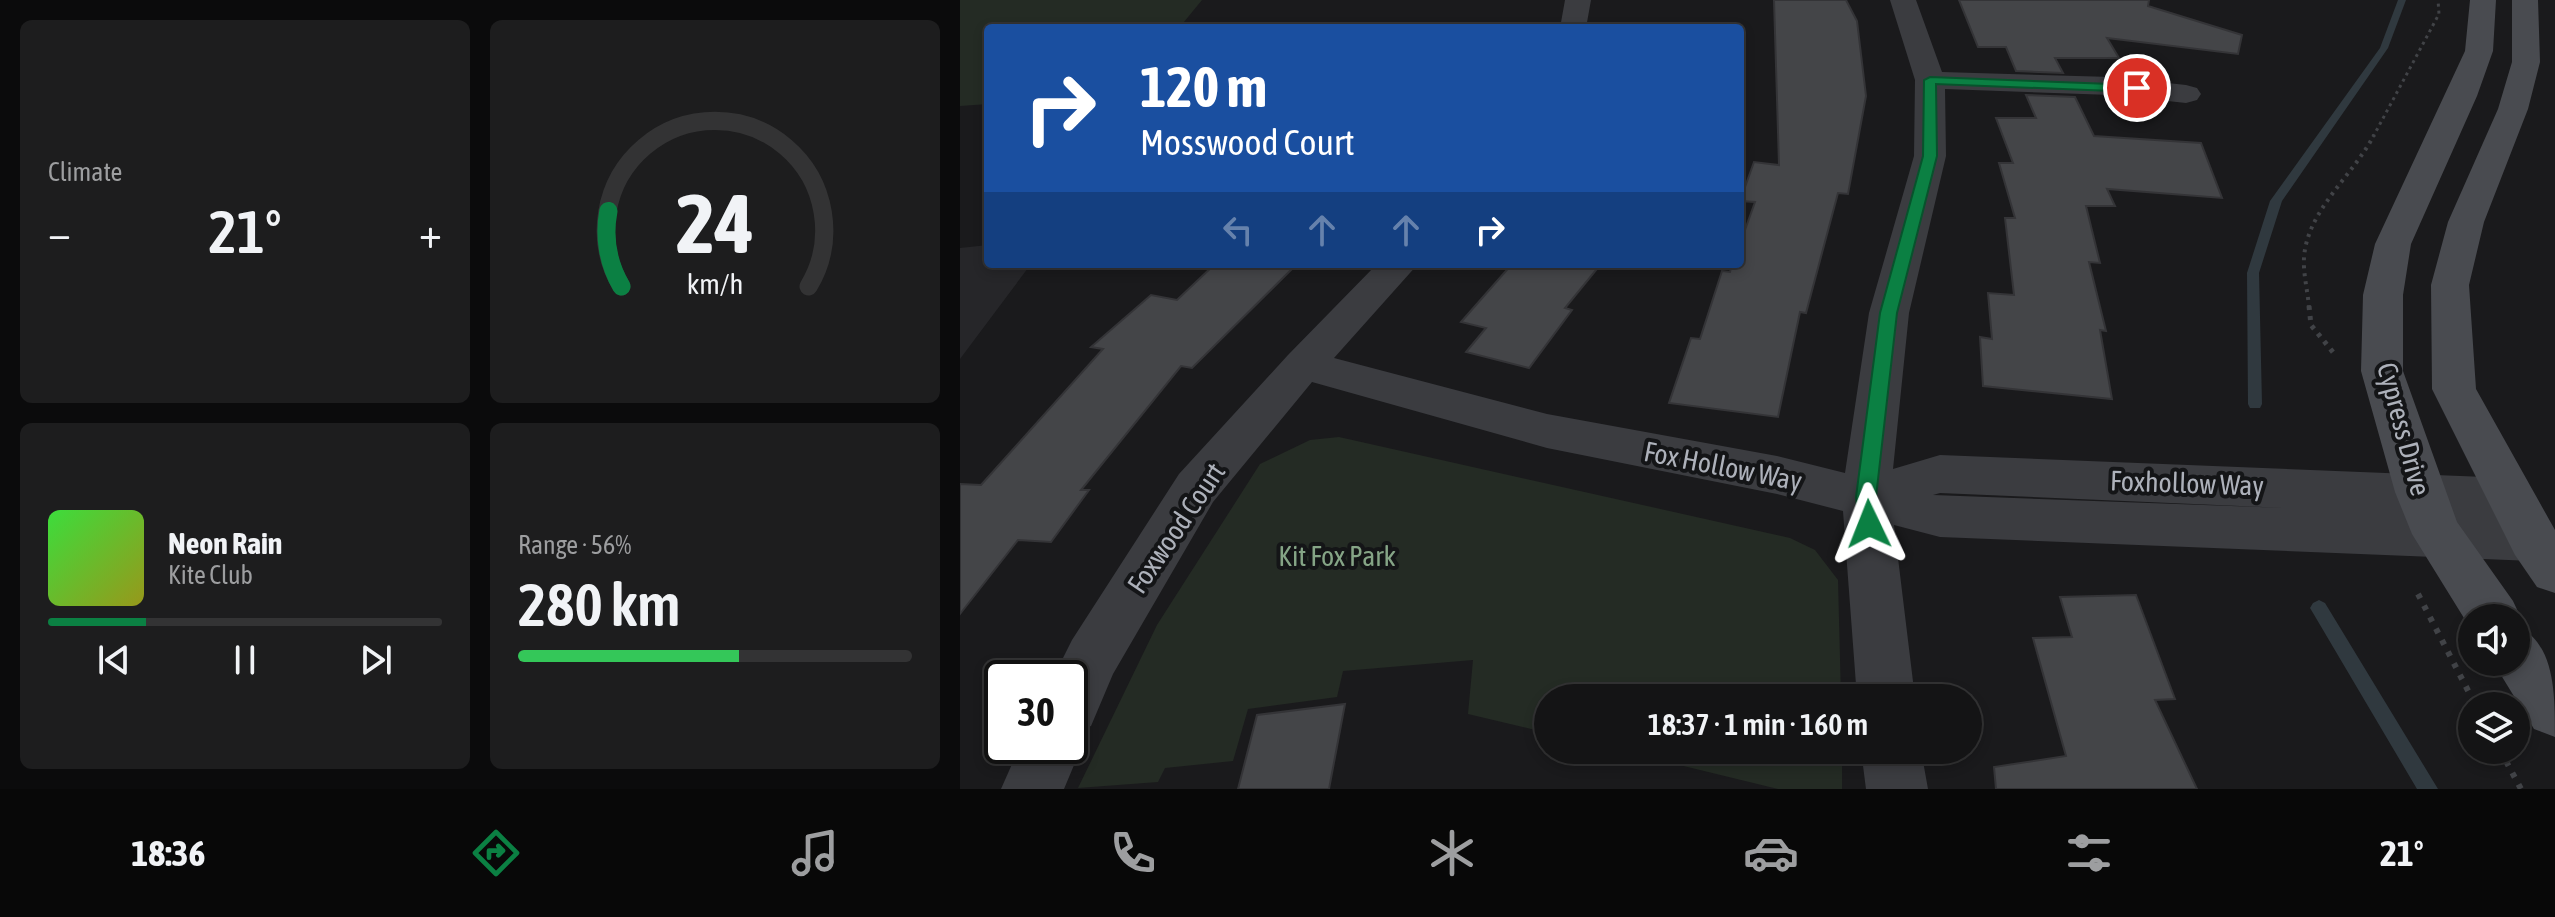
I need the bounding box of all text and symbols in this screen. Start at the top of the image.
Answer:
pin [2103,54,2171,122]
text: 120 m [1140,55,1267,119]
icon: right [1008,56,1112,160]
icon: arrive [2115,66,2159,110]
text: Mosswood Court [1140,121,1355,163]
text: Climate [48,157,122,187]
text: 24 [676,175,754,271]
text: 21° [209,197,281,266]
text: − [48,207,71,257]
text: + [419,207,442,257]
icon: left [1216,208,1260,252]
icon: ahead [1300,208,1344,252]
icon: ahead [1384,208,1428,252]
icon: right [1468,208,1512,252]
text: km/h [687,267,743,300]
street label: Cypress Drive [2371,359,2437,499]
street label: Fox Hollow Way [1641,435,1805,497]
street label: Foxwood Court [1121,457,1231,599]
street label: Foxhollow Way [2110,464,2264,502]
position arrow [1827,482,1911,566]
text: Neon Rain [168,526,282,560]
text: Range · 56% [518,530,631,560]
park label: Kit Fox Park [1278,540,1396,572]
text: Kite Club [168,560,253,590]
text: 280 km [518,570,680,639]
map controls [2458,604,2530,764]
button: sound [2458,604,2530,676]
icon: previous [92,638,136,682]
icon: pause [223,638,267,682]
icon: next [354,638,398,682]
speed limit sign: 30 [984,660,1088,764]
button: layers [2458,692,2530,764]
text: 18:37 · 1 min · 160 m [1648,707,1868,741]
icon: directions [468,825,524,881]
icon: music [787,825,843,881]
icon: phone [1105,825,1161,881]
icon: climate [1424,825,1480,881]
icon: car [1743,825,1799,881]
icon: filters [2061,825,2117,881]
text: 18:36 [131,832,205,874]
text: 21° [2380,832,2424,874]

